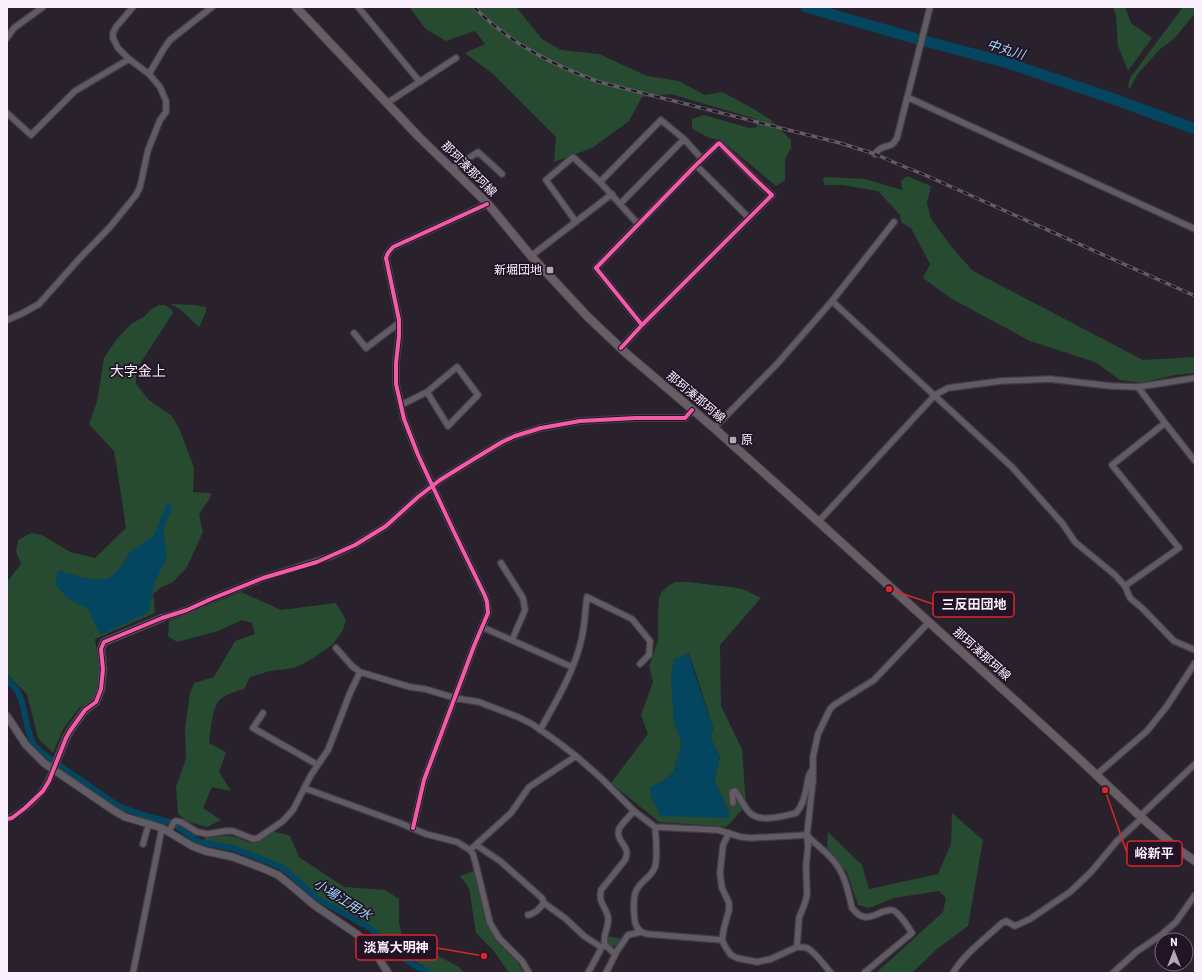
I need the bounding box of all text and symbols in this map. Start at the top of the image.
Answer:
water label: 中丸川 [985,36,1029,63]
street label: 那珂湊那珂線 [439,138,500,199]
place label: 新堀団地 [494,262,542,276]
marker: 新堀団地 [545,265,555,275]
district label: 大字金上 [110,362,166,379]
street label: 那珂湊那珂線 [665,368,729,425]
place label: 原 [741,432,753,446]
marker: 原 [728,435,738,445]
callout: 三反田団地 [933,592,1014,617]
text: 三反田団地 [941,596,1007,612]
street label: 那珂湊那珂線 [951,624,1014,683]
callout: 峪新平 [1127,841,1182,866]
text: 峪新平 [1134,845,1174,861]
water label: 小場江用水 [311,875,376,924]
north arrow [1154,932,1194,972]
callout: 淡嶌大明神 [356,935,437,960]
text: N [1170,935,1178,948]
text: 淡嶌大明神 [363,939,429,955]

